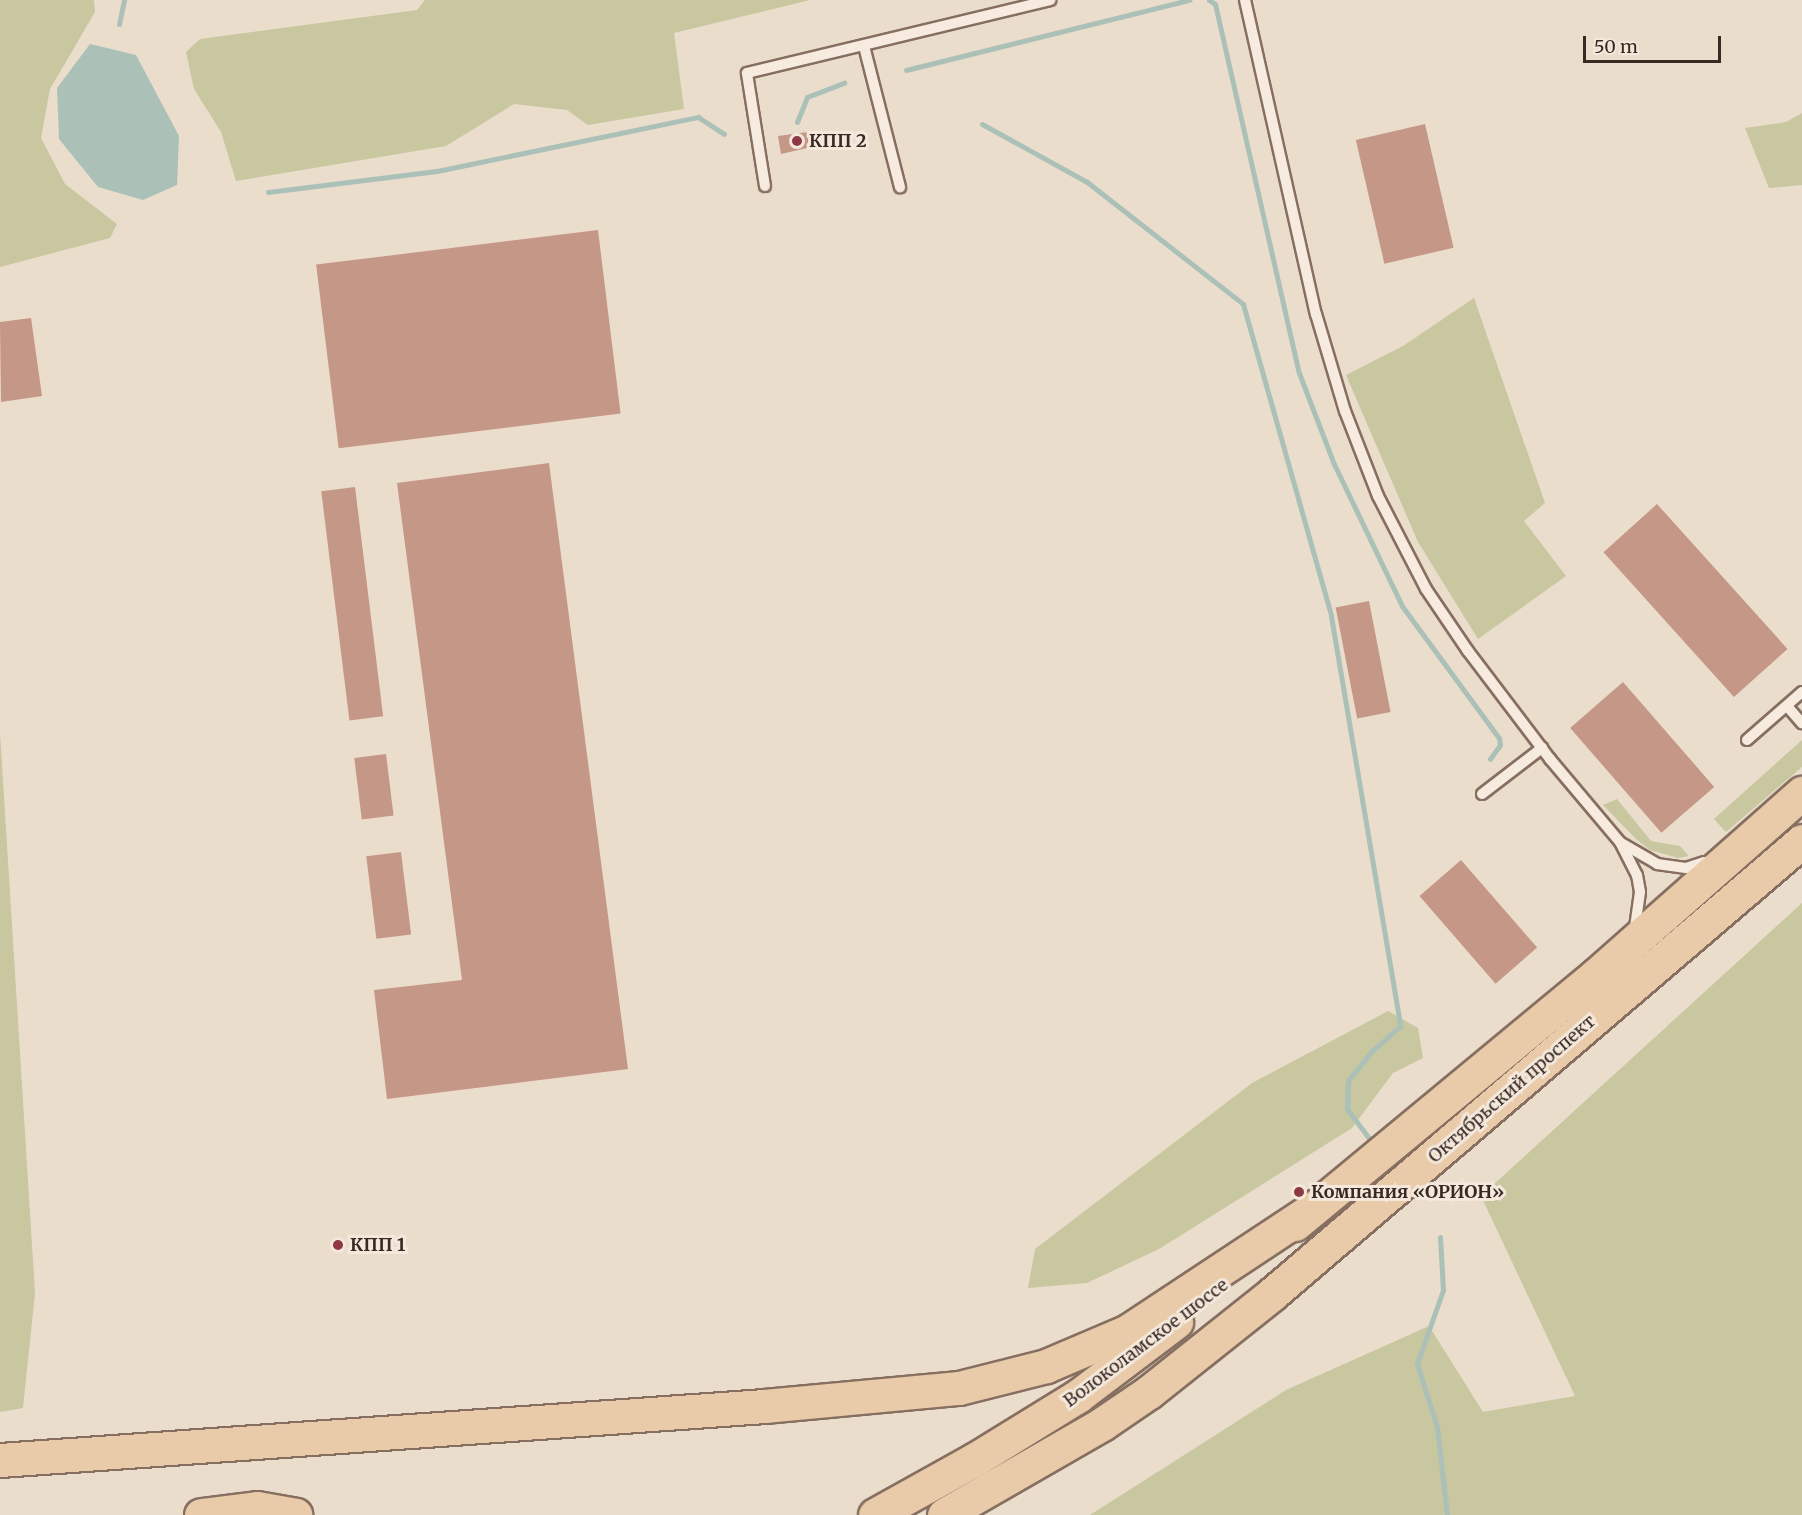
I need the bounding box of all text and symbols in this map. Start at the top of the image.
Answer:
scale bar [1586,24,1724,62]
text: 50 m [1594,35,1638,58]
place label: КПП 2 [809,130,867,152]
marker: КПП 2 [790,134,804,148]
street label: Октябрьский проспект [1424,1010,1600,1168]
place label: Компания «ОРИОН» [1311,1181,1504,1203]
marker: Компания «ОРИОН» [1292,1185,1306,1199]
place label: КПП 1 [350,1234,405,1256]
marker: КПП 1 [331,1238,345,1252]
street label: Волоколамское шоссе [1060,1274,1232,1412]

